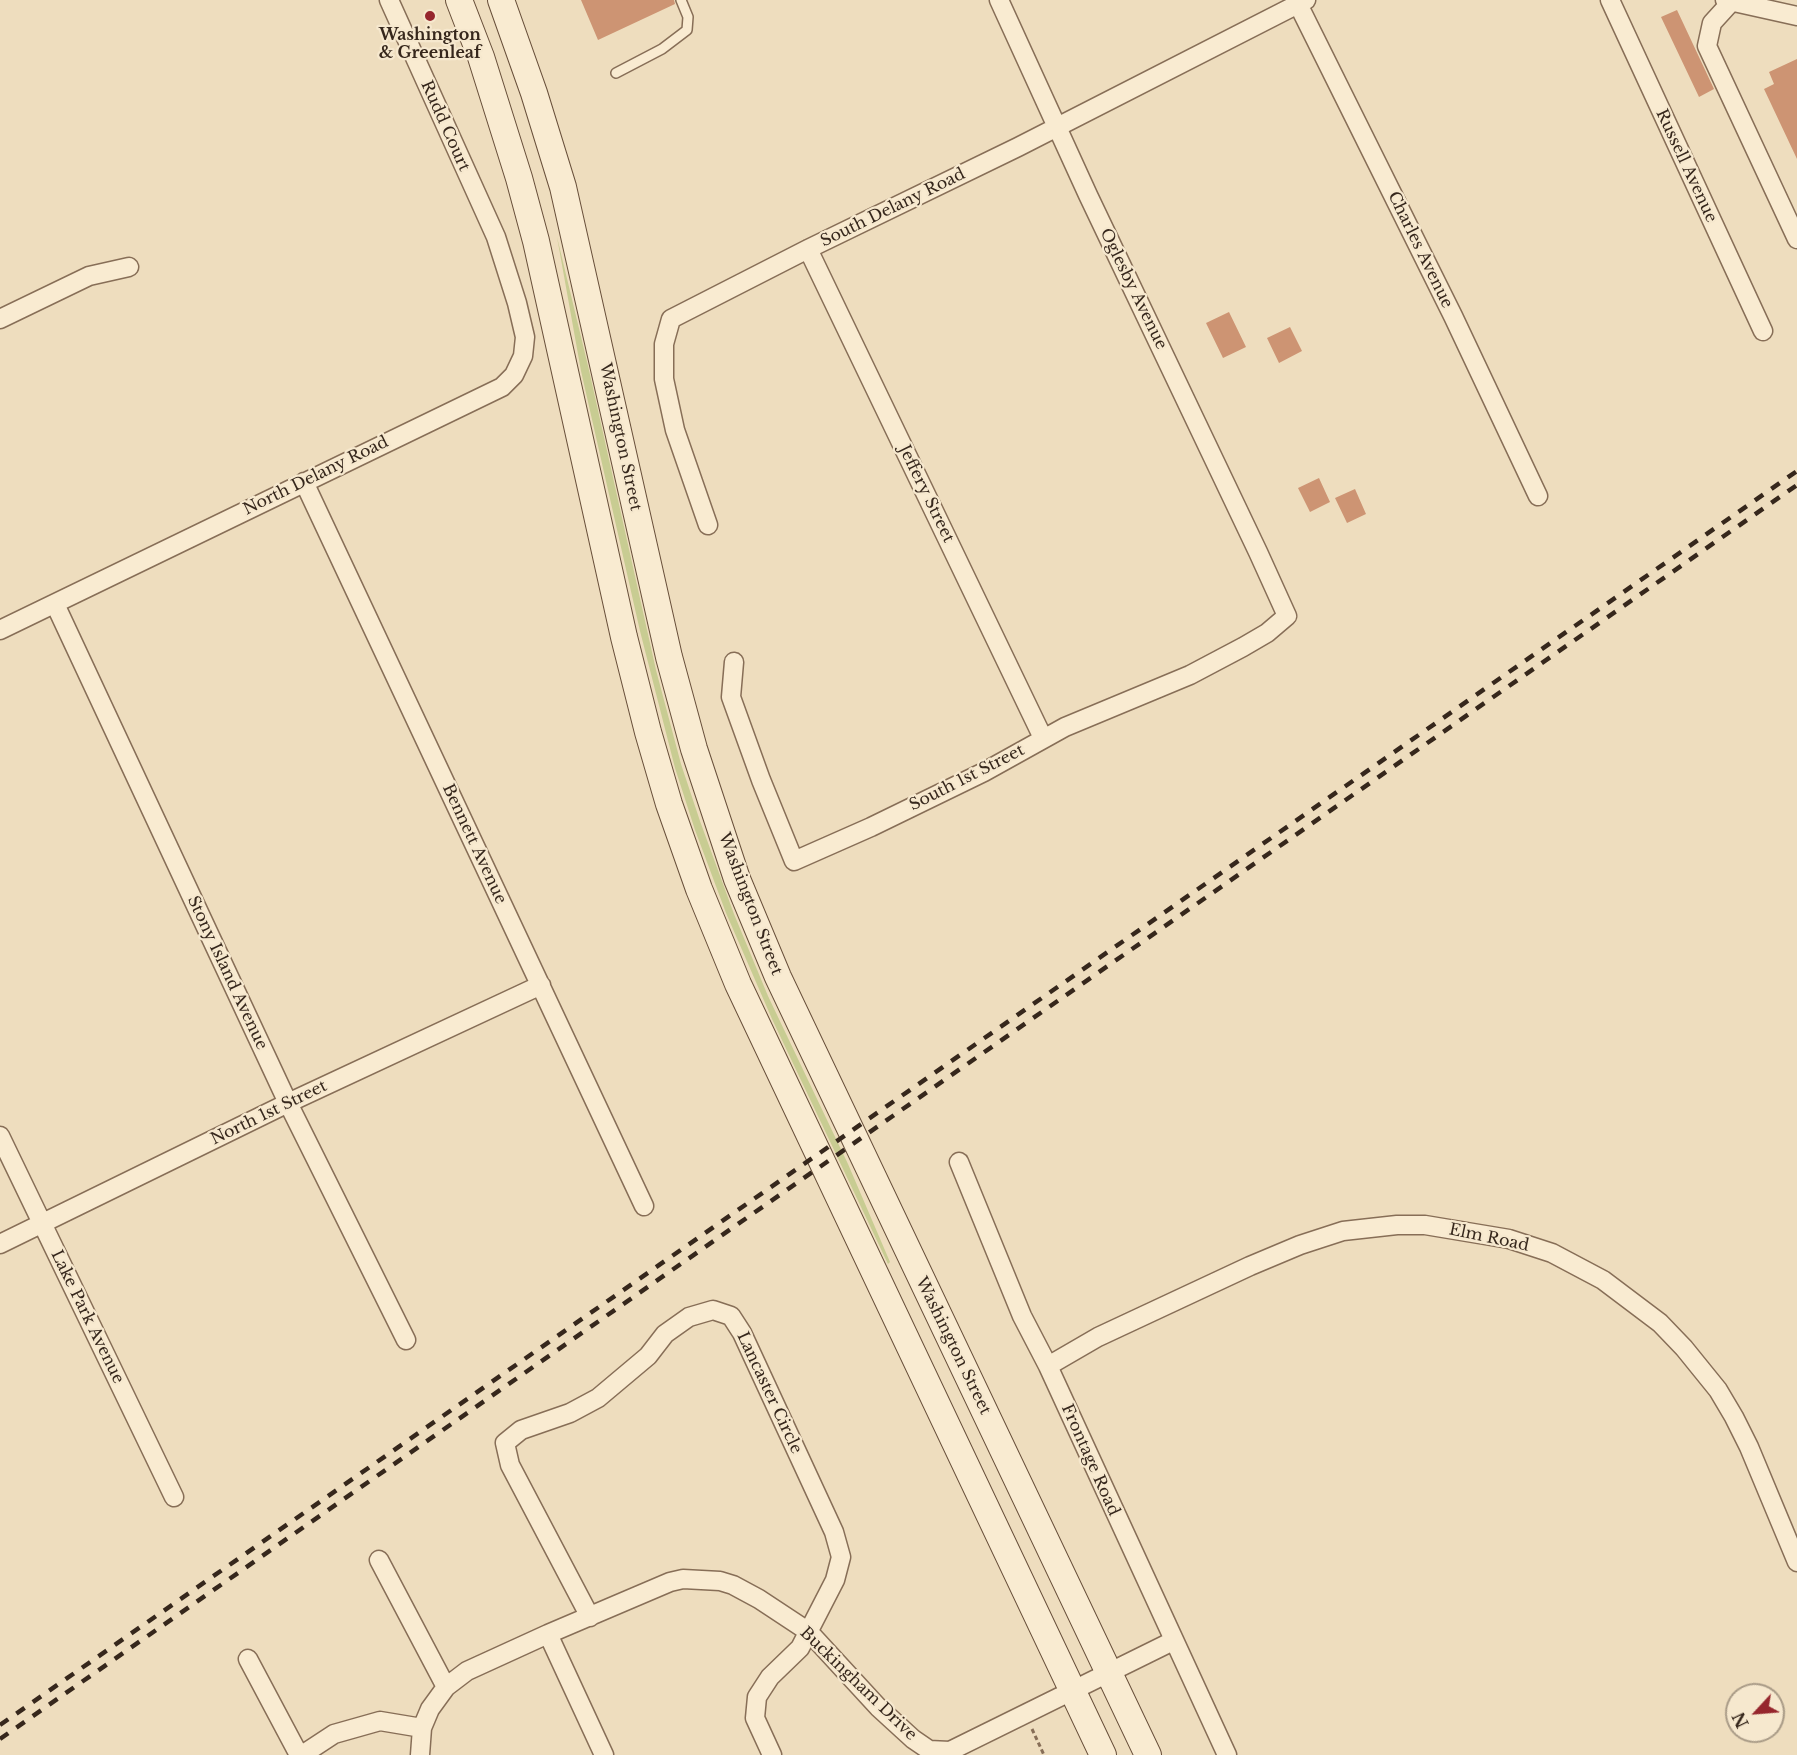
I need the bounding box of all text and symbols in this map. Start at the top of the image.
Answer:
marker: Washington & Greenleaf [423,9,437,23]
place label: Washington & Greenleaf [379,25,481,63]
street label: Rudd Court [416,78,474,174]
street label: Russell Avenue [1651,106,1721,226]
street label: South Delany Road [818,165,968,251]
street label: Charles Avenue [1383,188,1457,312]
street label: Oglesby Avenue [1095,225,1171,353]
street label: Washington Street [595,361,645,513]
street label: North Delany Road [240,432,392,520]
street label: Jeffery Street [894,442,958,546]
street label: South 1st Street [906,741,1028,815]
street label: Bennett Avenue [438,781,510,907]
street label: Washington Street [714,830,786,978]
street label: Stony Island Avenue [183,893,271,1053]
street label: North 1st Street [208,1077,330,1149]
street label: Elm Road [1447,1220,1531,1256]
street label: Lake Park Avenue [46,1247,128,1387]
street label: Washington Street [911,1274,995,1418]
street label: Lancaster Circle [732,1329,806,1457]
street label: Frontage Road [1057,1401,1123,1519]
street label: Buckingham Drive [796,1623,920,1745]
north arrow [1725,1683,1785,1743]
text: N [1728,1709,1753,1731]

